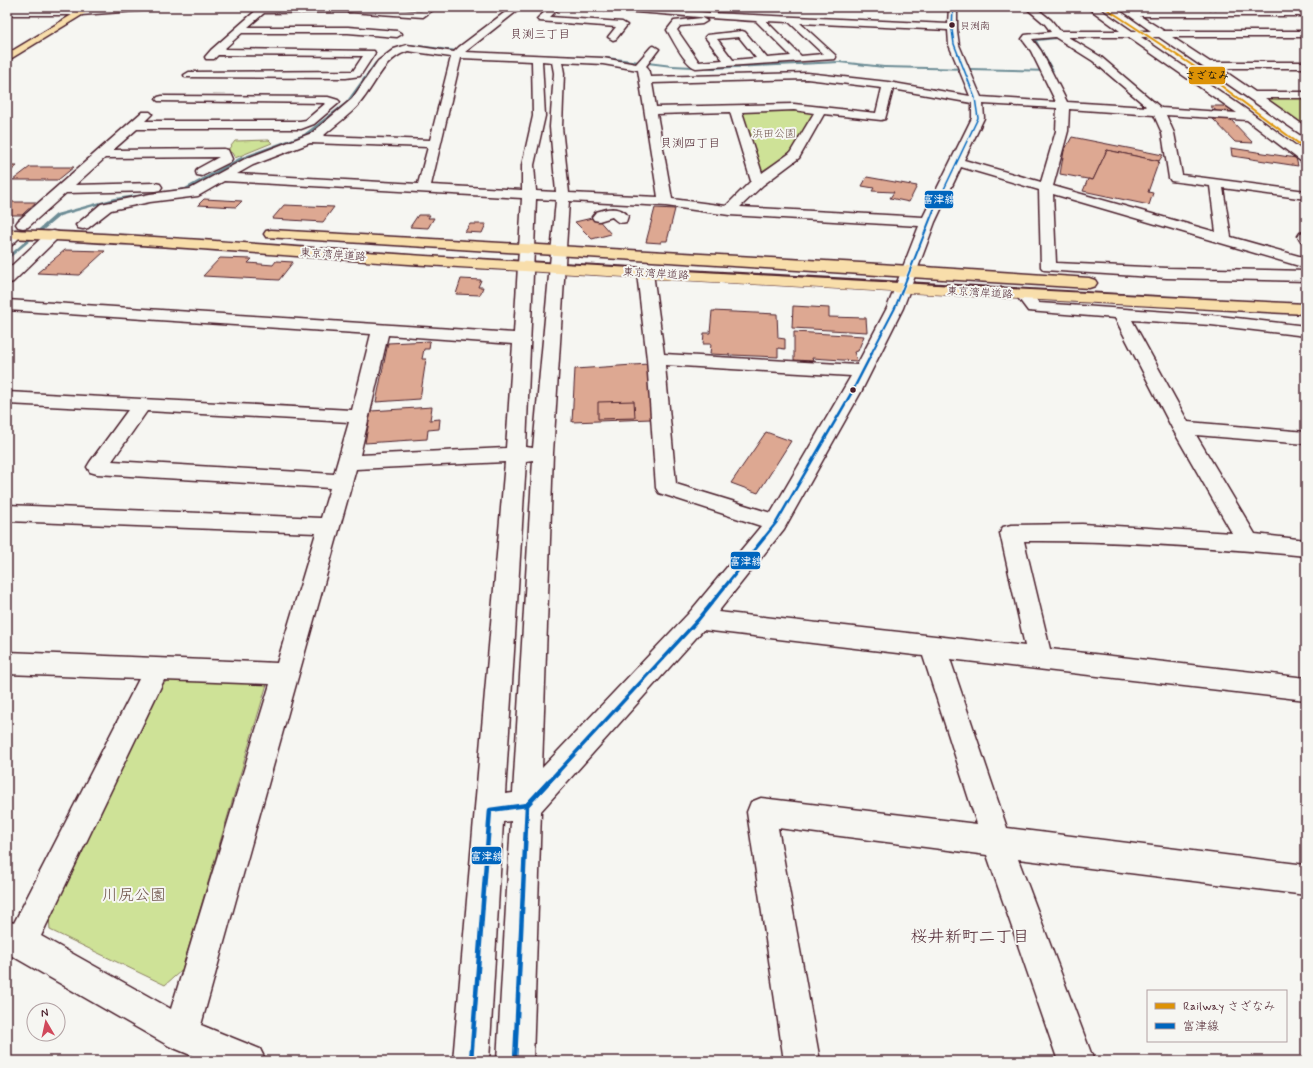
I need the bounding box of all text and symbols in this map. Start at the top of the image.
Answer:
marker: 貝渕南 [947,20,957,30]
place label: 貝渕南 [960,20,990,33]
district label: 貝渕三丁目 [510,27,570,43]
line badge: さざなみ [1188,66,1226,85]
text: さざなみ [1185,69,1229,83]
park label: 浜田公園 [752,127,796,141]
district label: 貝渕四丁目 [660,136,720,152]
line badge: 富津線 [924,190,954,209]
text: 富津線 [923,193,956,207]
street label: 東京湾岸道路 [300,246,366,264]
street label: 東京湾岸道路 [623,265,689,283]
street label: 東京湾岸道路 [947,284,1013,302]
unlabelled marker [848,385,858,395]
line badge: 富津線 [730,551,761,570]
text: 富津線 [730,555,763,569]
line badge: 富津線 [471,846,502,865]
text: 富津線 [471,850,504,864]
park label: 川尻公園 [102,885,166,906]
district label: 桜井新町二丁目 [911,926,1030,948]
legend [1147,990,1287,1042]
text: Railway さざなみ [1183,999,1275,1015]
north arrow [26,1002,66,1042]
text: N [40,1006,49,1021]
text: 富津線 [1183,1019,1219,1035]

